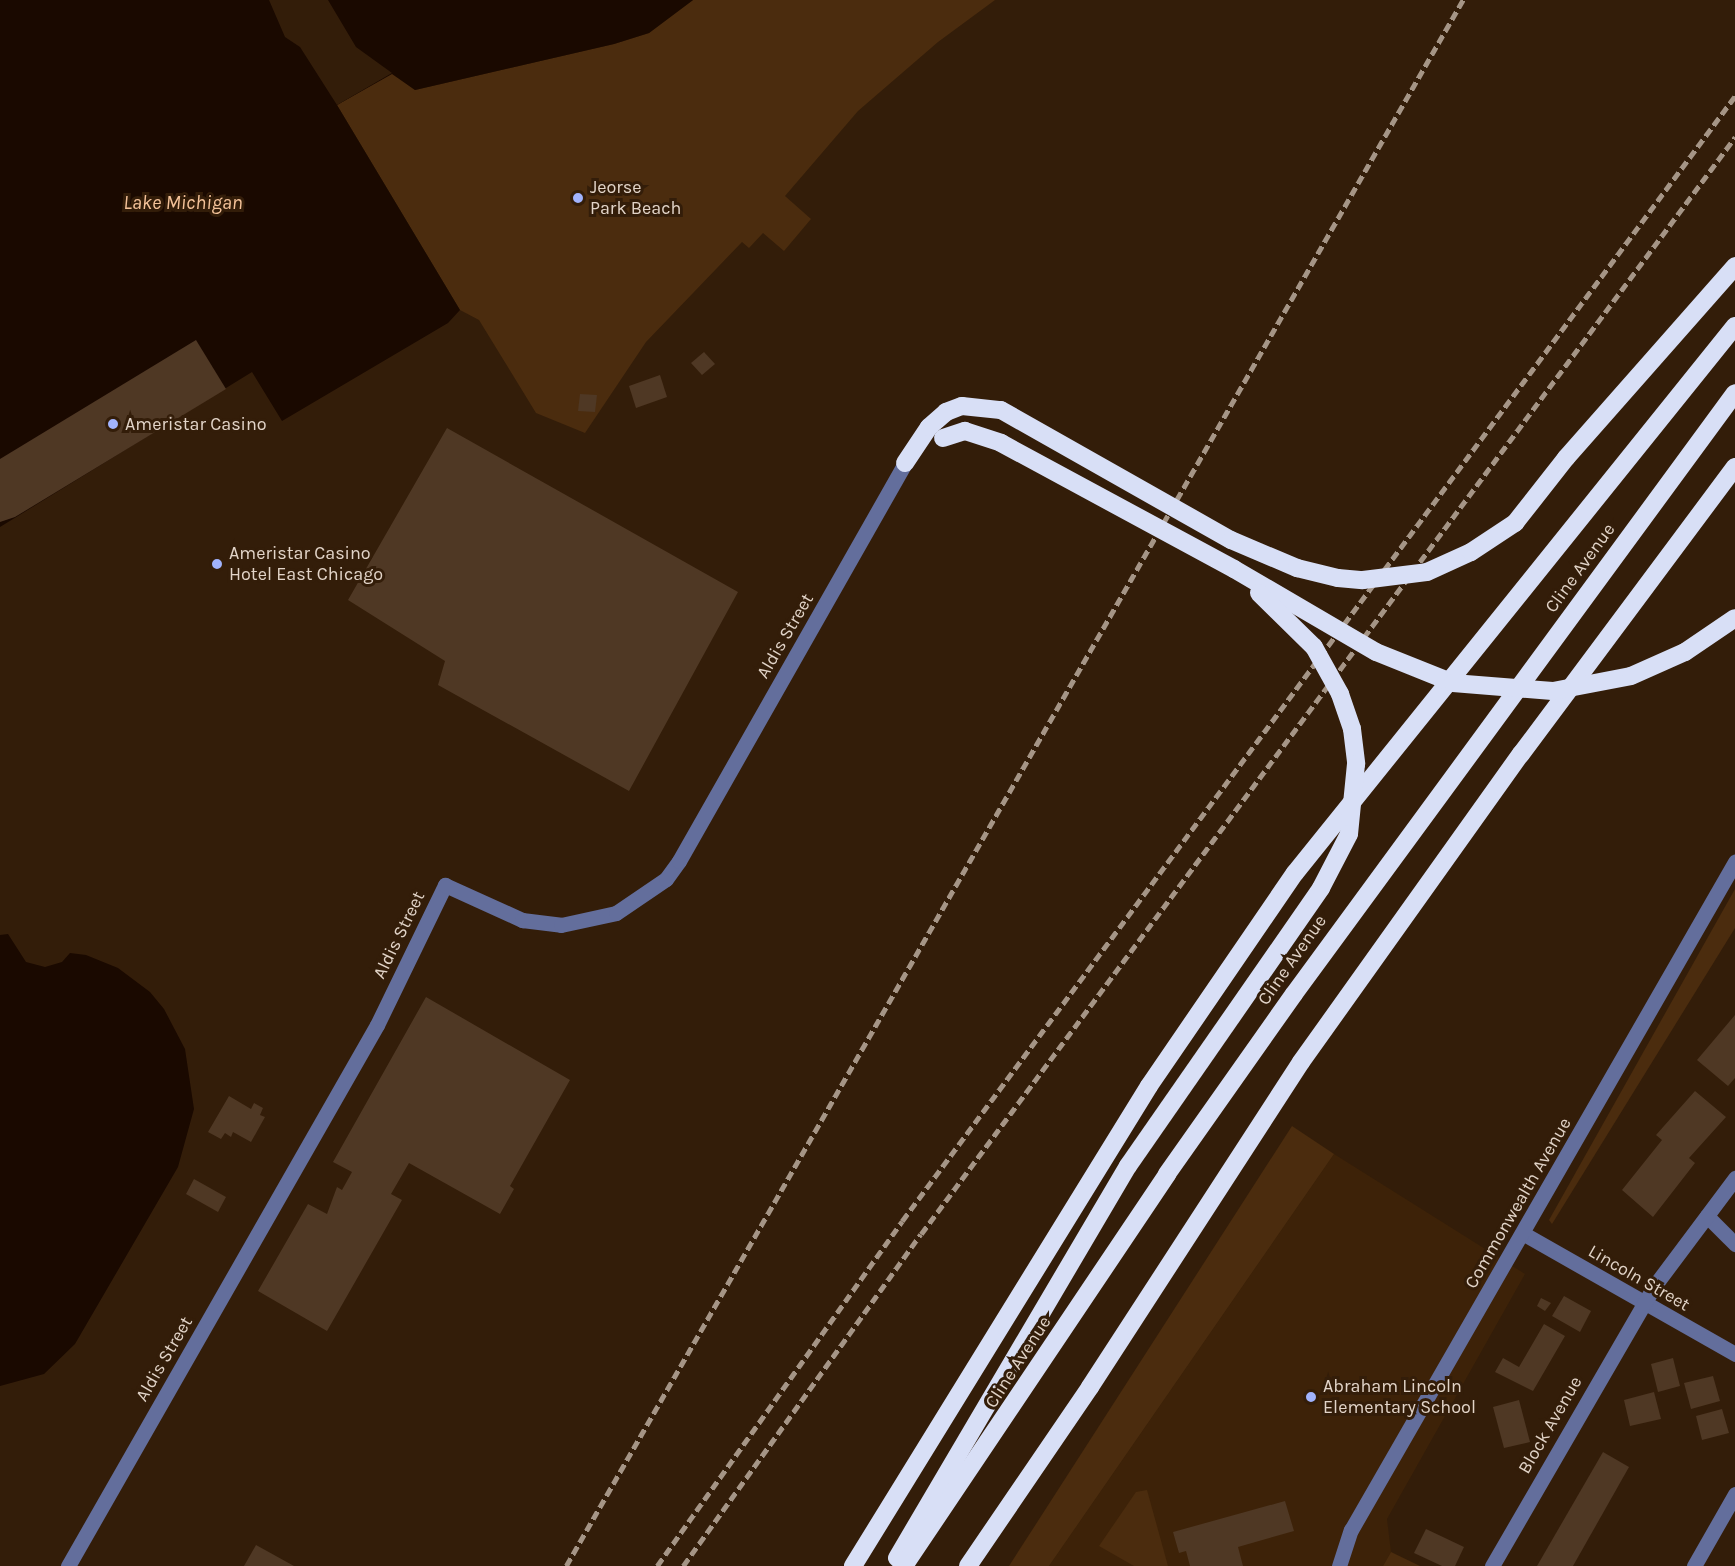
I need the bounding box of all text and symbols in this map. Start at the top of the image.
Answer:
place label: Jeorse Park Beach [590,177,681,219]
water label: Lake Michigan [123,190,243,214]
marker: Jeorse Park Beach [571,191,585,205]
place label: Ameristar Casino [125,413,267,435]
marker: Ameristar Casino [106,417,120,431]
street label: Cline Avenue [1540,519,1620,617]
place label: Ameristar Casino Hotel East Chicago [229,543,383,586]
marker: Ameristar Casino Hotel East Chicago [210,557,224,571]
street label: Aldis Street [752,590,818,682]
street label: Aldis Street [369,888,429,982]
street label: Cline Avenue [1253,911,1331,1009]
street label: Commonwealth Avenue [1460,1114,1576,1292]
street label: Lincoln Street [1585,1240,1693,1316]
street label: Cline Avenue [980,1312,1056,1412]
street label: Aldis Street [131,1313,197,1405]
street label: Block Avenue [1513,1372,1587,1478]
place label: Abraham Lincoln Elementary School [1323,1376,1476,1418]
marker: Abraham Lincoln Elementary School [1304,1390,1318,1404]

